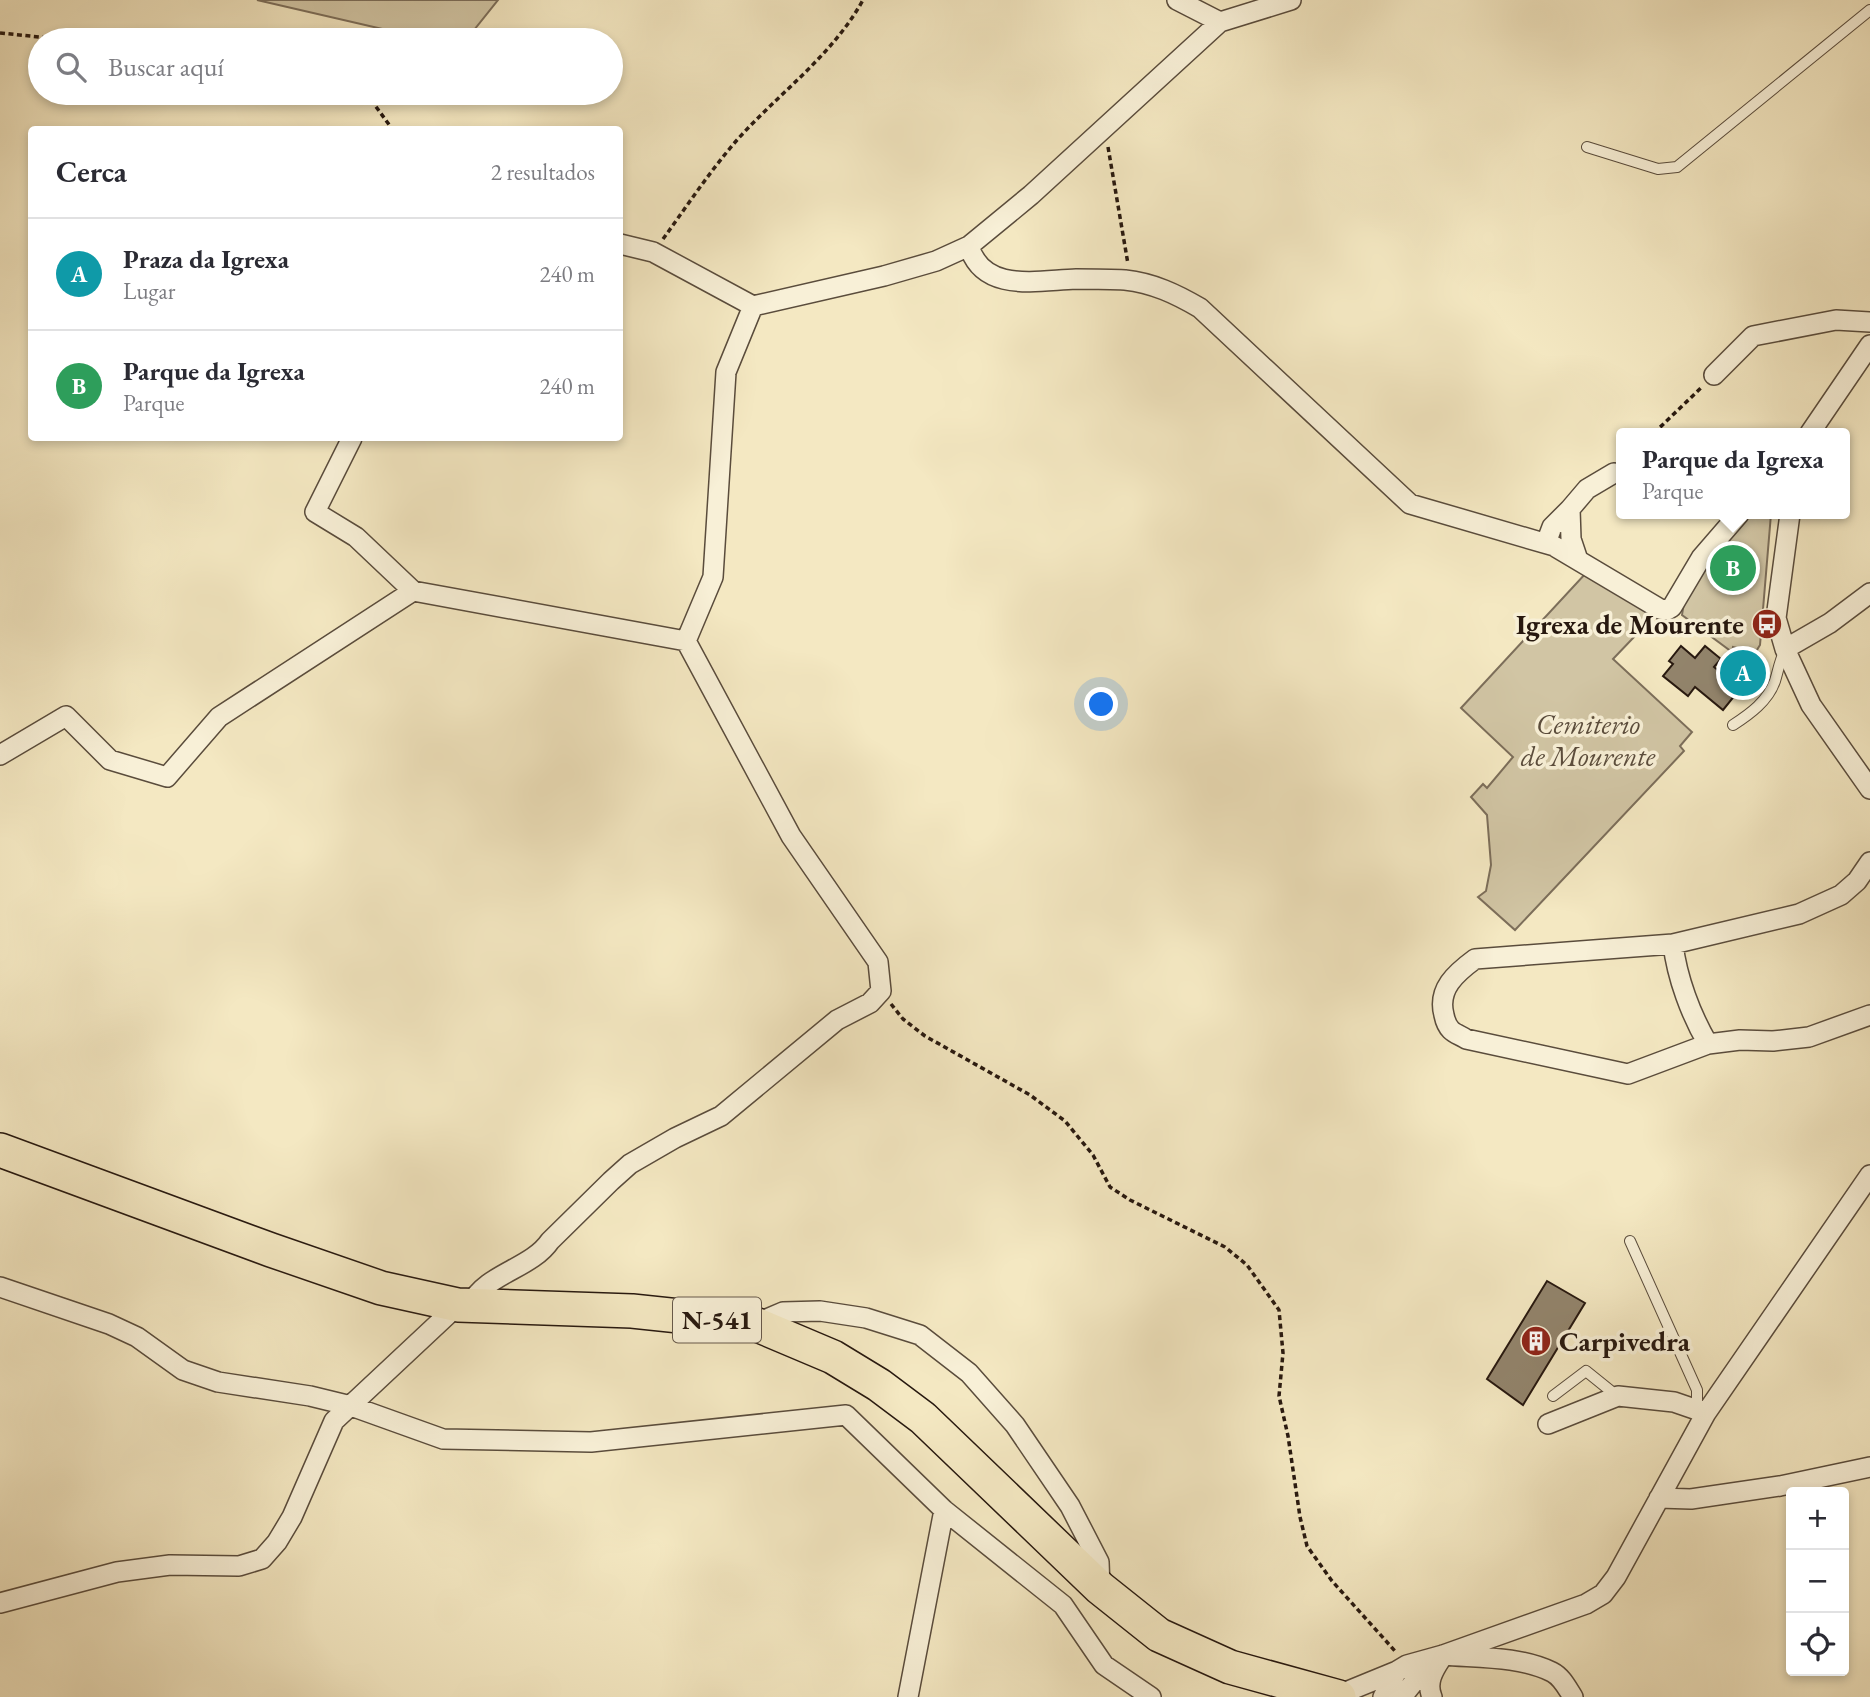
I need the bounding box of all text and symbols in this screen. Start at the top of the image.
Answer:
search box [28,28,623,105]
icon: search [52,48,90,86]
text: Buscar aquí [108,50,224,84]
text: Cerca [56,152,127,191]
text: 2 resultados [491,157,595,187]
text: Praza da Igrexa [123,242,289,276]
text: A [71,259,87,289]
text: 240 m [539,259,595,289]
text: Lugar [123,276,175,306]
text: Parque da Igrexa [123,354,305,388]
text: B [72,371,86,401]
text: 240 m [539,371,595,401]
text: Parque [123,388,185,418]
popup [1616,428,1850,519]
text: Parque da Igrexa [1642,442,1824,476]
text: Parque [1642,476,1704,506]
pin: B [1710,542,1756,594]
place label: Igrexa de Mourente [1516,606,1744,642]
bus stop icon: Igrexa de Mourente [1750,607,1784,641]
pin: A [1720,647,1766,699]
your location [1084,687,1118,721]
park label: Cemiterio de Mourente [1521,706,1656,774]
road number: N-541 [673,1298,761,1343]
place label: Carpivedra [1559,1323,1691,1359]
building icon: Carpivedra [1519,1324,1553,1358]
map controls [1786,1487,1849,1676]
button: + [1786,1487,1849,1550]
button: − [1786,1550,1849,1613]
button: locate [1786,1613,1849,1676]

